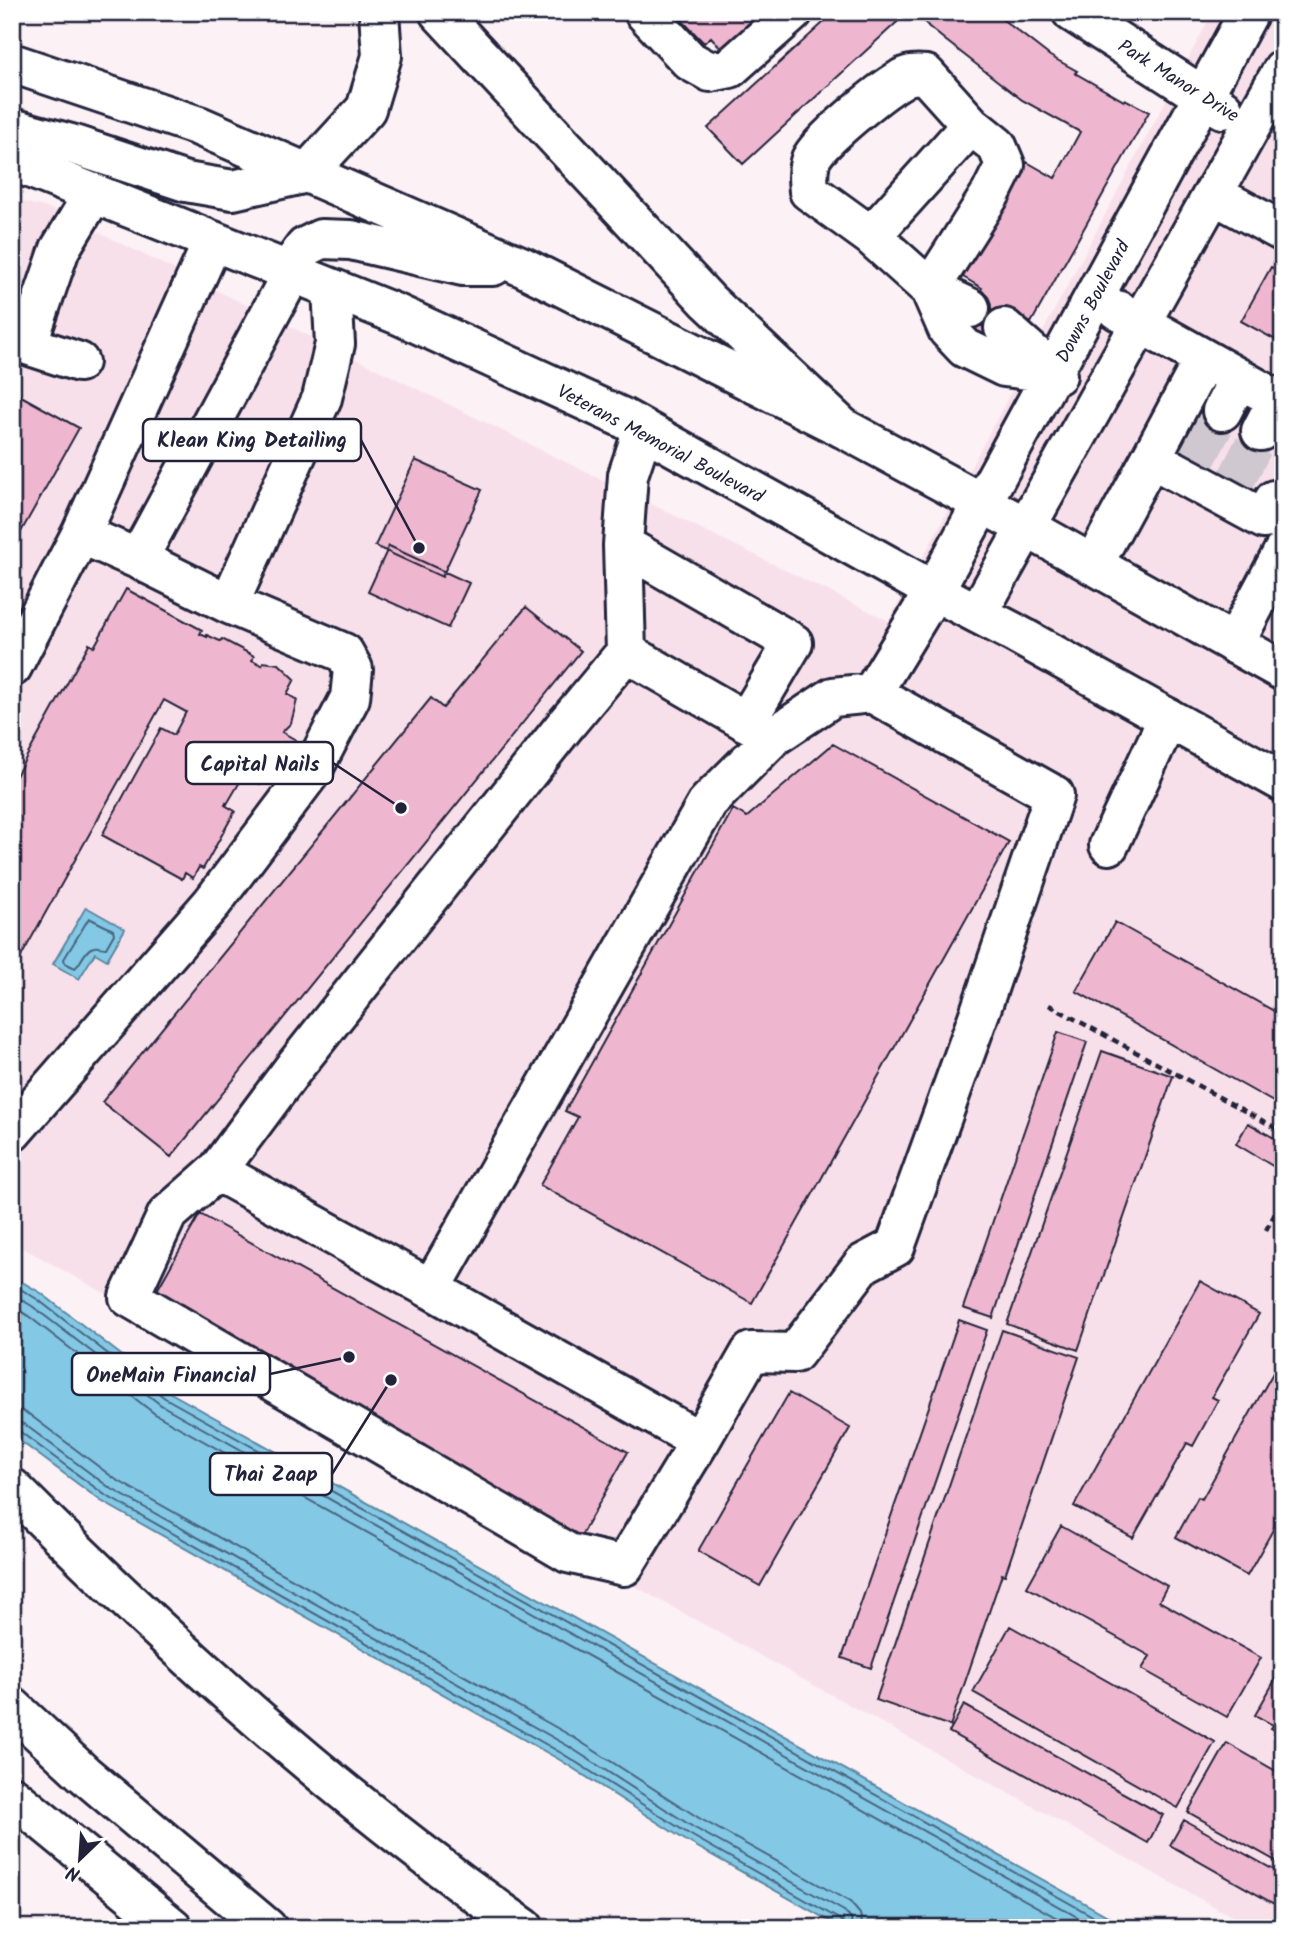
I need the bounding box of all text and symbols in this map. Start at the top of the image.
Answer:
street label: Park Manor Drive [1111,32,1245,131]
street label: Downs Boulevard [1049,235,1139,369]
street label: Veterans Memorial Boulevard [551,377,769,512]
callout: Klean King Detailing [143,419,361,461]
text: Klean King Detailing [157,425,347,458]
callout: Capital Nails [186,742,333,784]
text: Capital Nails [200,749,320,782]
callout: OneMain Financial [72,1353,270,1395]
text: OneMain Financial [86,1360,256,1393]
callout: Thai Zaap [210,1453,332,1495]
text: Thai Zaap [224,1459,318,1492]
north arrow [46,1825,116,1895]
text: N [62,1856,85,1889]

